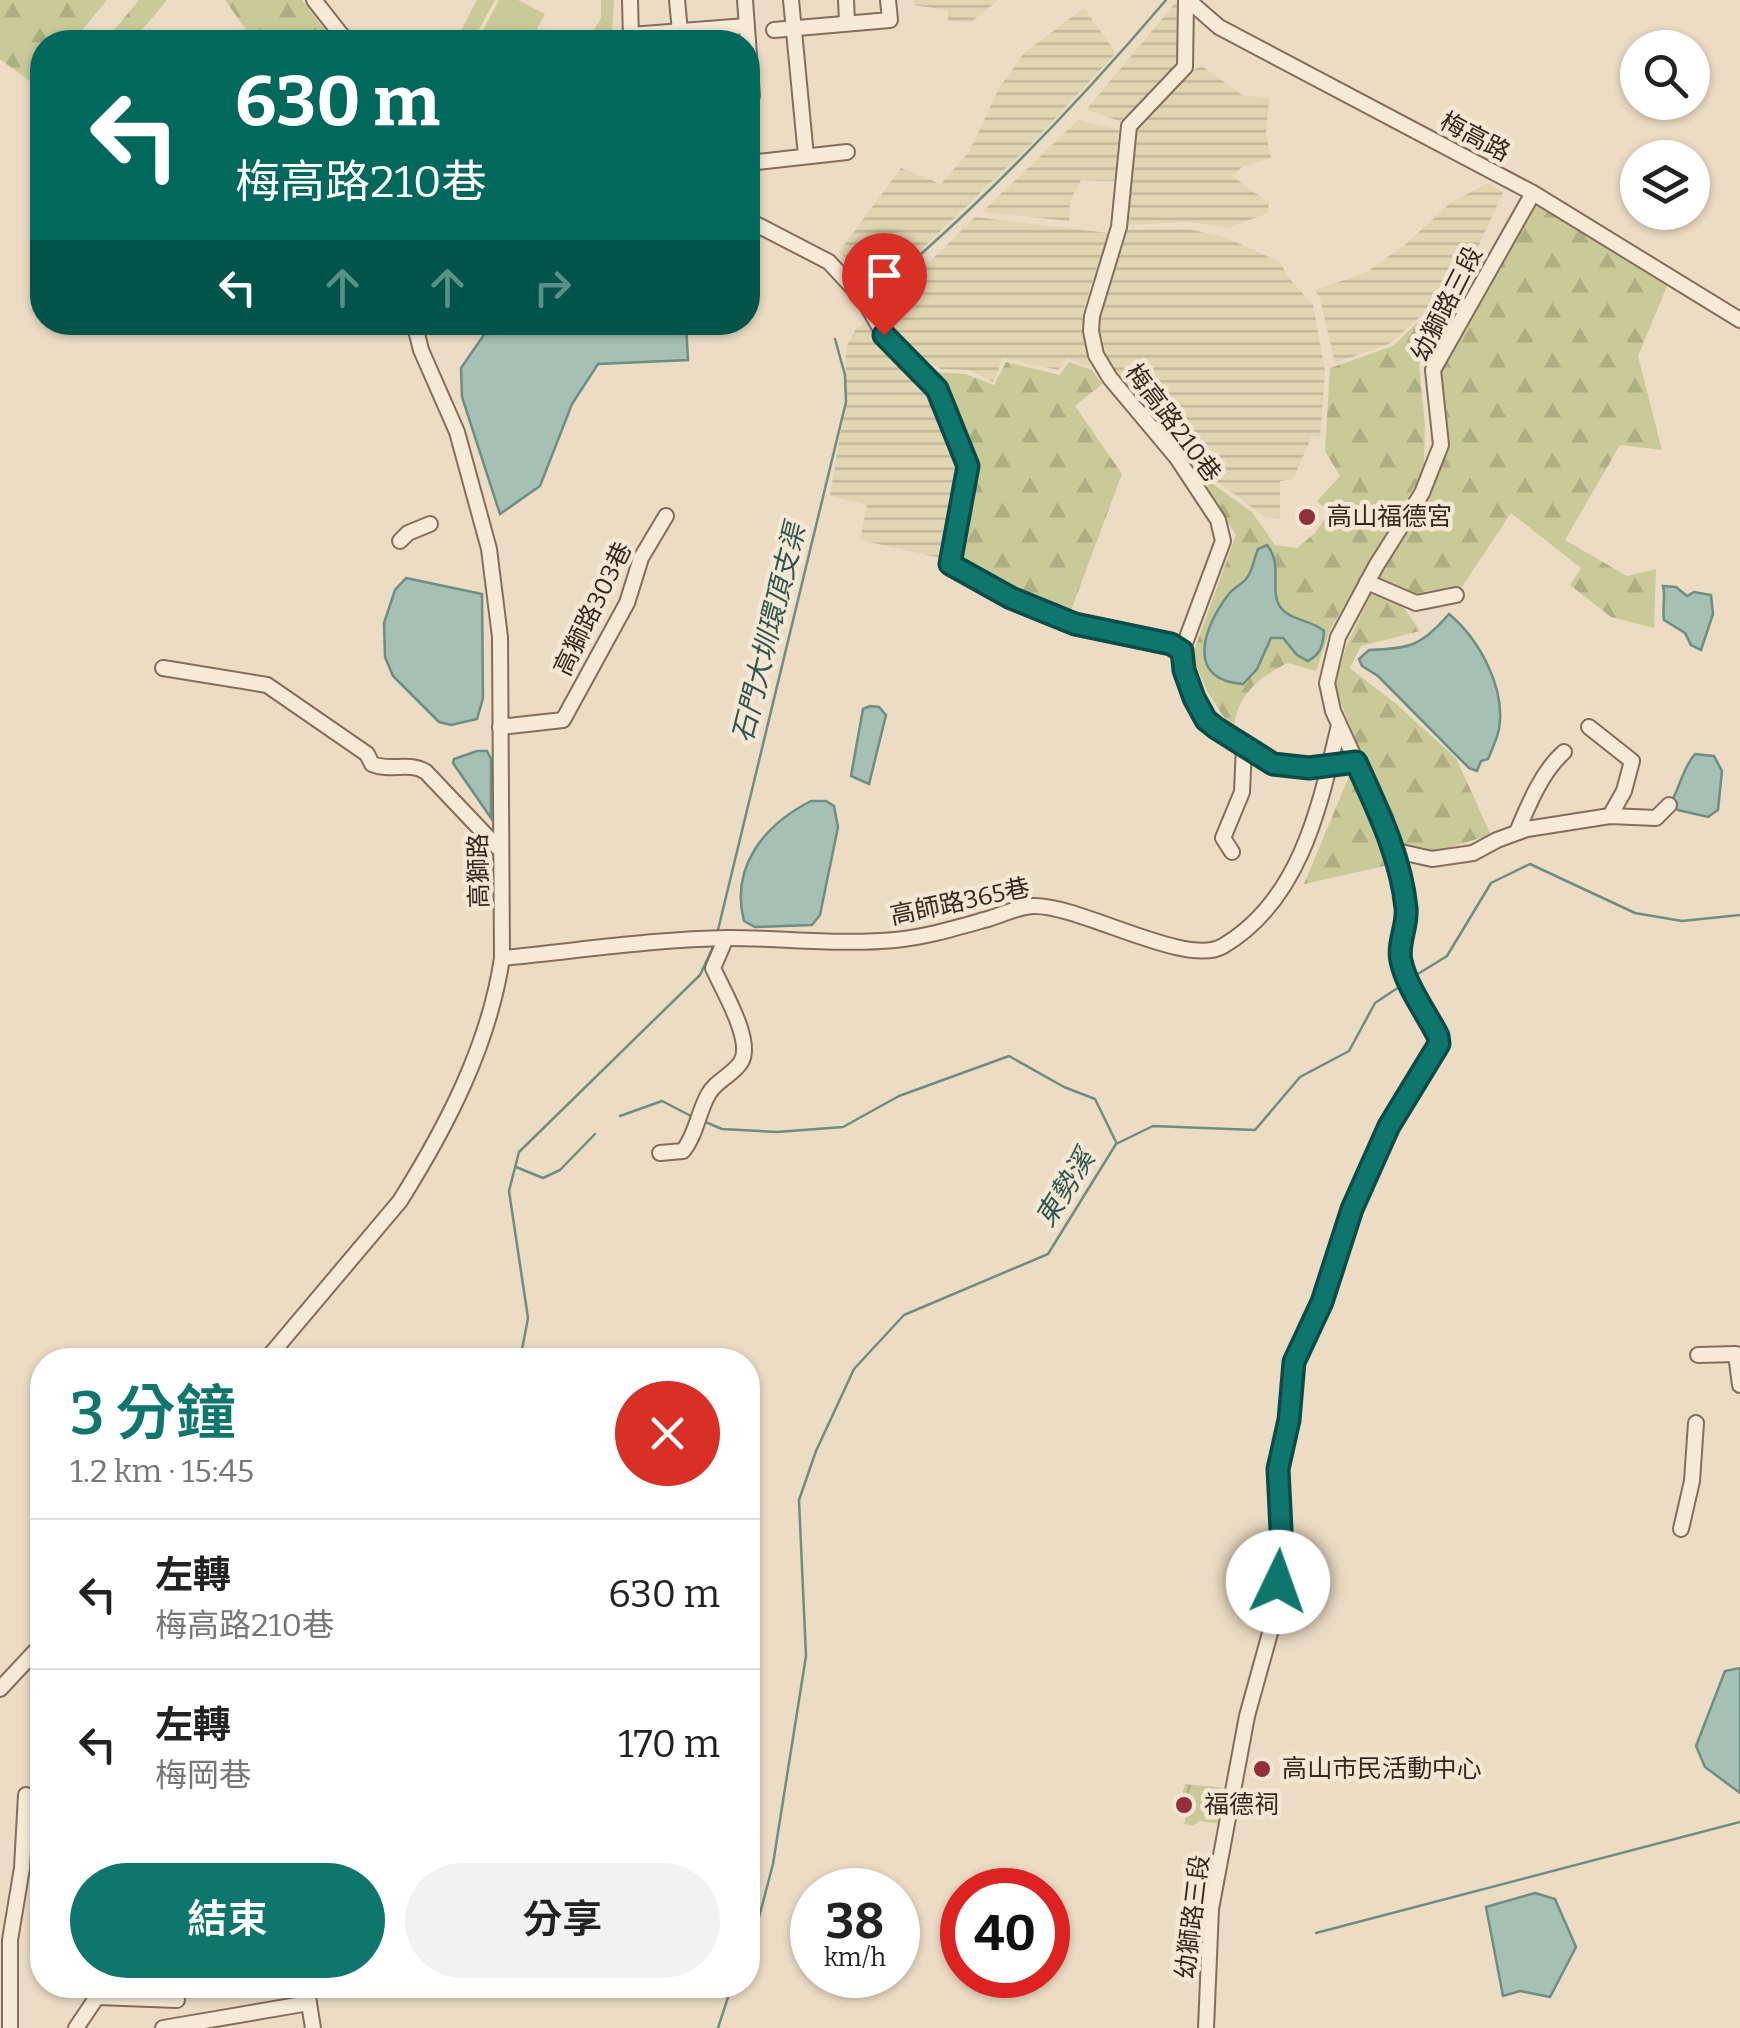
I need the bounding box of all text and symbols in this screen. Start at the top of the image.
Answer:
map controls [1620,30,1710,230]
button: search [1620,30,1710,120]
text: 630 m [235,60,440,144]
icon: left [70,70,200,200]
street label: 梅高路 [1435,106,1515,168]
button: layers [1620,140,1710,230]
text: 梅高路210巷 [235,155,487,209]
pin [842,233,927,336]
street label: 幼獅路三段 [1405,241,1489,367]
icon: arrive [857,248,912,303]
icon: left [210,260,265,315]
icon: ahead [315,260,370,315]
icon: ahead [420,260,475,315]
icon: right [525,260,580,315]
street label: 梅高路210巷 [1119,358,1227,488]
place label: 高山福德宮 [1327,502,1452,532]
marker: 高山福德宮 [1296,506,1318,528]
water label: 石門大圳環頂支渠 [726,516,813,746]
street label: 高獅路303巷 [548,537,638,681]
street label: 高獅路 [463,833,495,909]
street label: 高師路365巷 [888,873,1032,931]
water label: 東勢溪 [1029,1140,1103,1232]
text: 3 分鐘 [70,1378,236,1450]
button: close [615,1381,720,1486]
text: 1.2 km · 15:45 [70,1452,254,1490]
position arrow [1226,1530,1330,1634]
text: 左轉 [155,1552,231,1598]
icon: left [70,1567,125,1622]
text: 630 m [608,1571,720,1617]
text: 梅高路210巷 [155,1606,334,1644]
text: 左轉 [155,1702,231,1748]
icon: left [70,1717,125,1772]
text: 170 m [618,1721,720,1767]
place label: 高山市民活動中心 [1282,1754,1482,1784]
text: 梅岡巷 [155,1756,251,1794]
marker: 高山市民活動中心 [1251,1758,1273,1780]
place label: 福德祠 [1204,1790,1279,1820]
marker: 福德祠 [1173,1794,1195,1816]
street label: 幼獅路三段 [1170,1853,1216,1981]
button: 結束 [70,1863,385,1978]
button: 分享 [405,1863,720,1978]
speed limit sign: 40 [940,1868,1070,1998]
text: 38 [826,1891,884,1951]
text: km/h [824,1943,886,1973]

